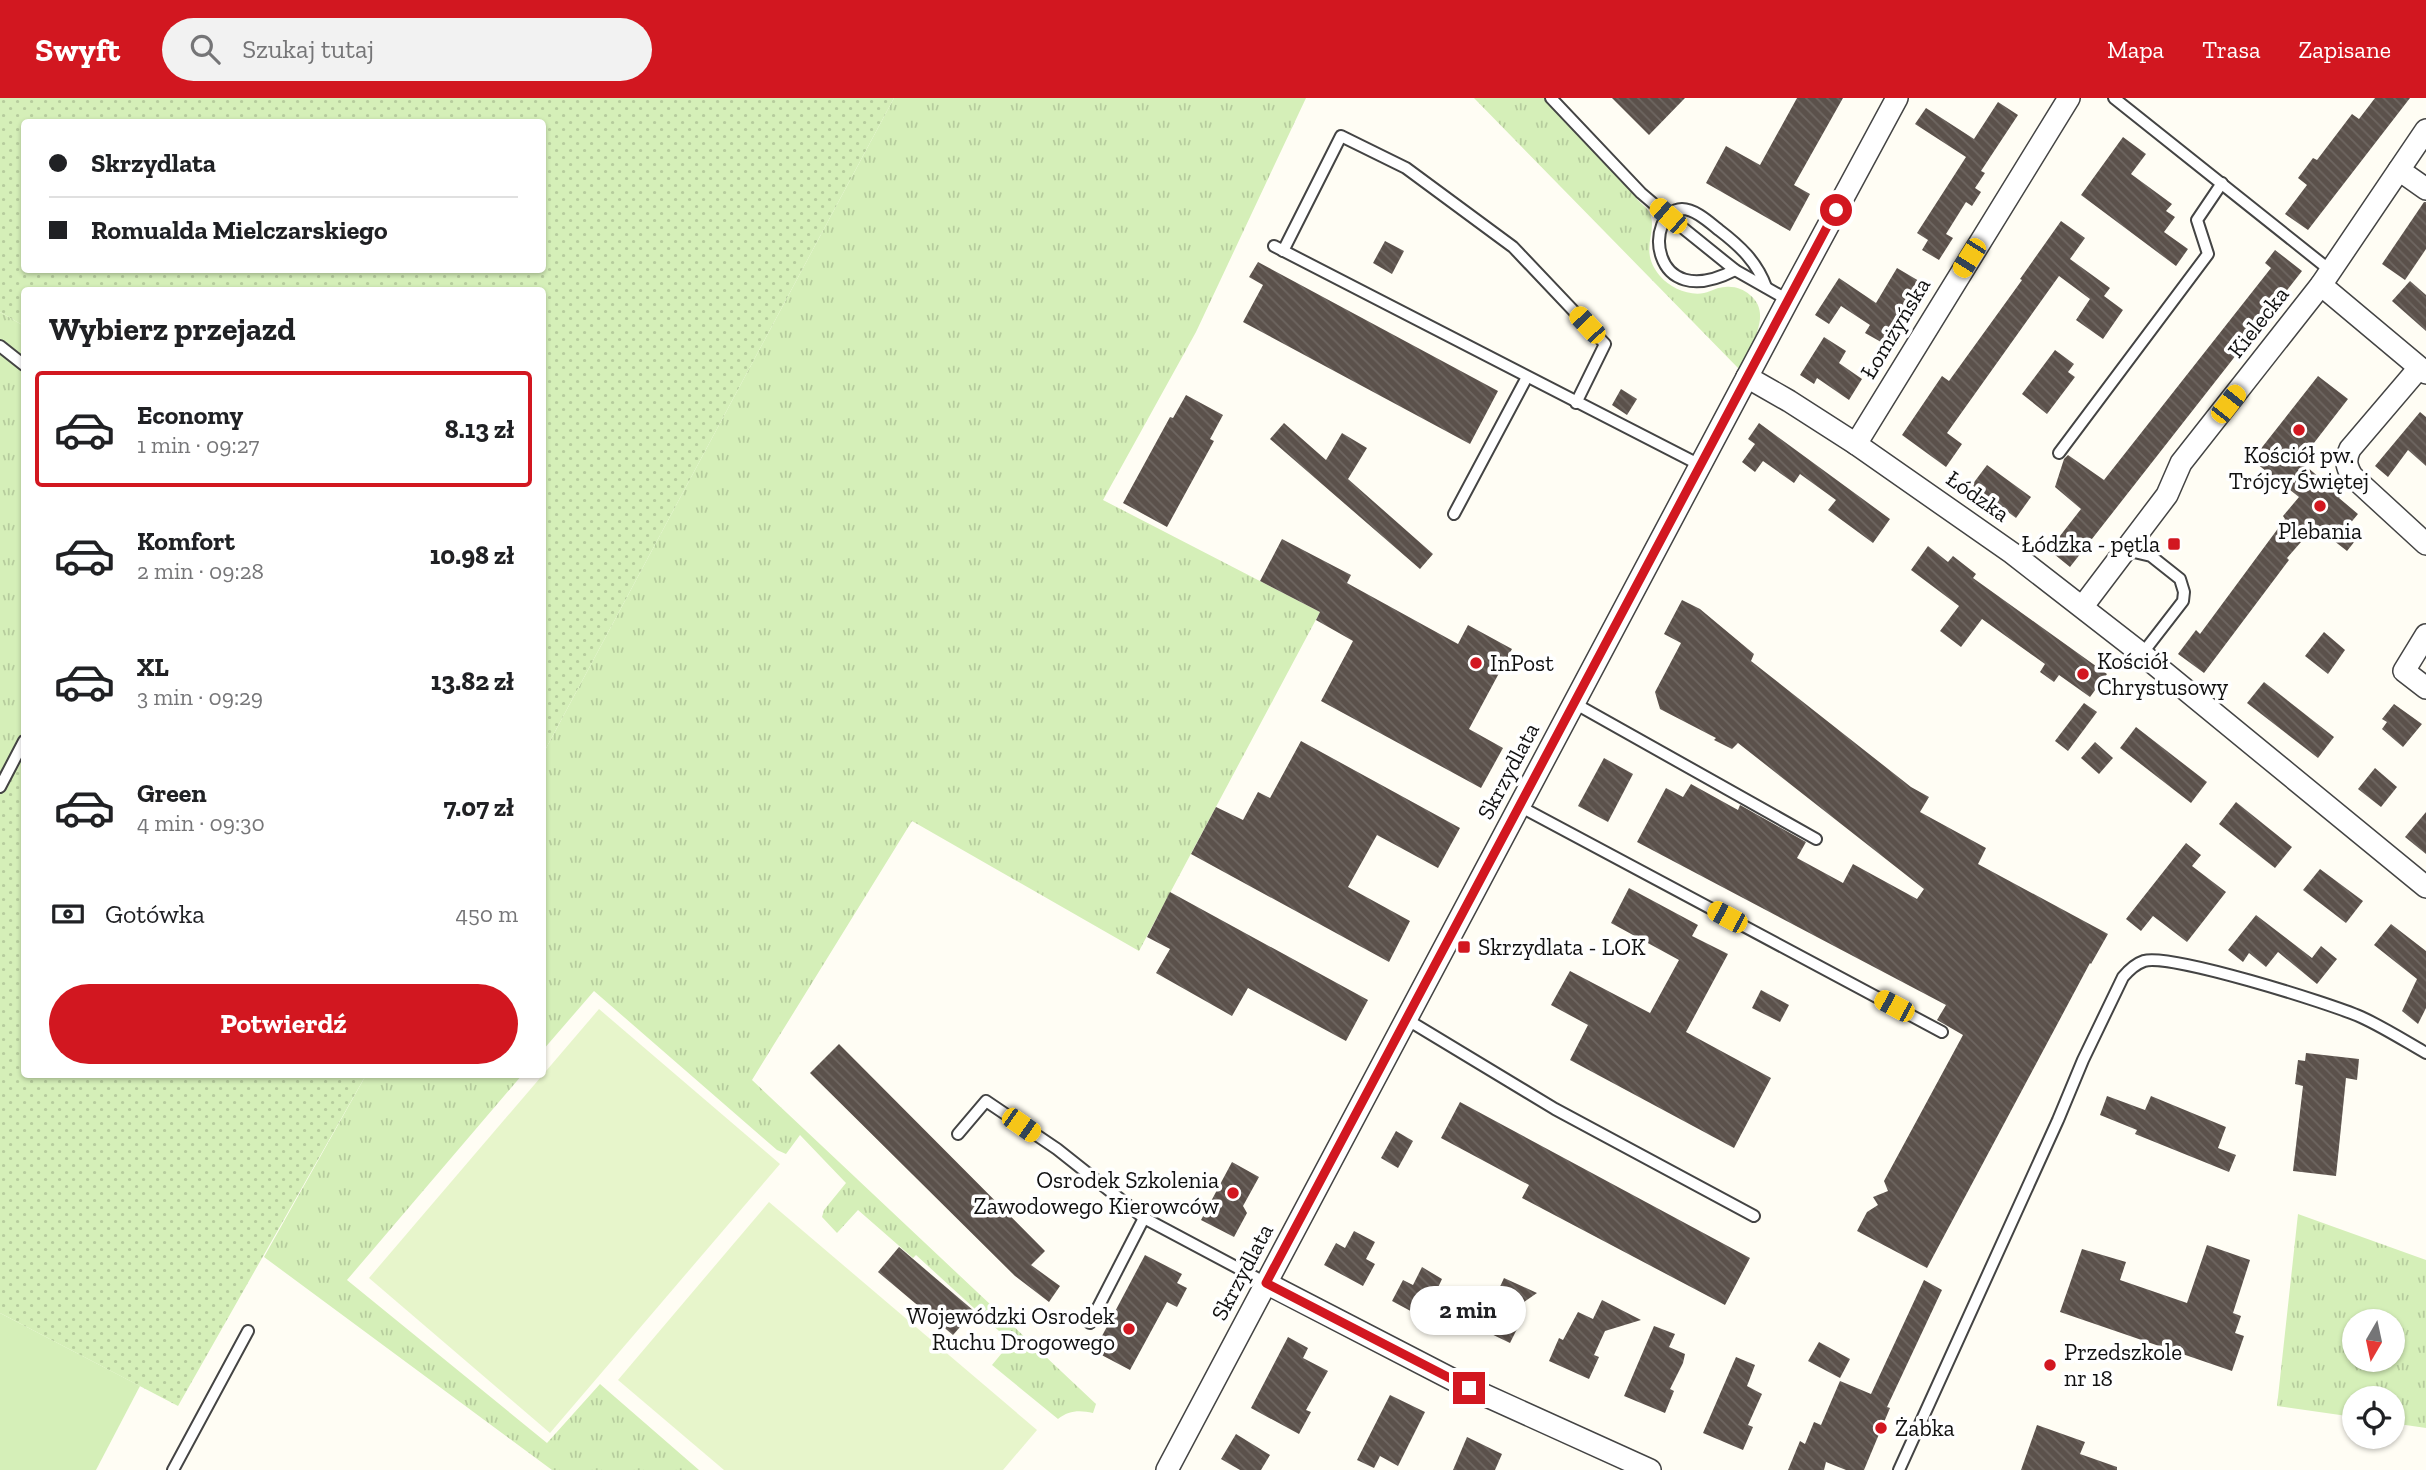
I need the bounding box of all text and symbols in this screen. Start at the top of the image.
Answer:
search box [162,18,652,81]
text: Swyft [35,30,120,69]
icon: search [186,30,224,68]
text: Szukaj tutaj [242,33,374,65]
text: Mapa [2107,35,2164,64]
text: Trasa [2202,35,2261,64]
text: Zapisane [2299,35,2391,64]
text: Skrzydlata [91,147,216,179]
car [1646,194,1691,238]
route start [1820,194,1852,226]
text: Romualda Mielczarskiego [91,214,388,246]
car [1949,235,1990,281]
street label: Łomżyńska [1854,272,1936,384]
street label: Kielecka [2222,281,2294,363]
car [1565,302,1610,348]
text: Wybierz przejazd [49,310,296,348]
car [2207,381,2250,427]
icon: car [53,398,116,461]
text: Economy [137,399,243,431]
text: 8.13 zł [445,413,514,445]
marker: Kościół pw. Trójcy Świętej [2291,422,2307,438]
text: 1 min · 09:27 [137,431,259,459]
place label: Kościół pw. Trójcy Świętej [2229,441,2369,495]
street label: Łódzka [1941,464,2015,528]
marker: Plebania [2312,498,2328,514]
place label: Plebania [2278,517,2362,545]
icon: car [53,524,116,587]
text: Komfort [137,525,235,557]
place label: Łódzka - pętla [2022,530,2160,558]
marker: Łódzka - pętla [2166,536,2182,552]
text: 10.98 zł [430,539,514,571]
text: 2 min · 09:28 [137,557,264,585]
place label: Kościół Chrystusowy [2097,647,2229,701]
place label: InPost [1490,649,1554,677]
icon: car [53,650,116,713]
text: XL [137,651,169,683]
marker: InPost [1468,655,1484,671]
text: 13.82 zł [431,665,514,697]
marker: Kościół Chrystusowy [2075,666,2091,682]
text: 3 min · 09:29 [137,683,263,711]
street label: Skrzydlata [1471,718,1545,824]
icon: car [53,776,116,839]
text: Green [137,777,207,809]
text: 7.07 zł [443,791,514,823]
text: 4 min · 09:30 [137,809,265,837]
icon: cash [49,895,87,933]
text: Gotówka [105,898,205,930]
car [1704,898,1751,936]
text: 450 m [456,900,518,928]
place label: Skrzydlata - LOK [1478,933,1646,961]
marker: Skrzydlata - LOK [1456,939,1472,955]
button: Potwierdź [49,984,518,1064]
car [1871,987,1918,1025]
car [998,1104,1045,1146]
place label: Osrodek Szkolenia Zawodowego Kierowców [973,1166,1219,1220]
marker: Osrodek Szkolenia Zawodowego Kierowców [1225,1185,1241,1201]
street label: Skrzydlata [1205,1219,1279,1325]
callout: 2 min [1411,1286,1527,1336]
text: 2 min [1439,1296,1497,1324]
place label: Wojewódzki Osrodek Ruchu Drogowego [907,1302,1115,1356]
north arrow [2342,1309,2404,1372]
map controls [2342,1309,2405,1449]
marker: Wojewódzki Osrodek Ruchu Drogowego [1121,1321,1137,1337]
place label: Przedszkole nr 18 [2064,1338,2182,1392]
marker: Przedszkole nr 18 [2042,1357,2058,1373]
route end [1453,1372,1485,1404]
button: locate [2342,1386,2405,1449]
place label: Żabka [1895,1414,1955,1442]
marker: Żabka [1873,1420,1889,1436]

